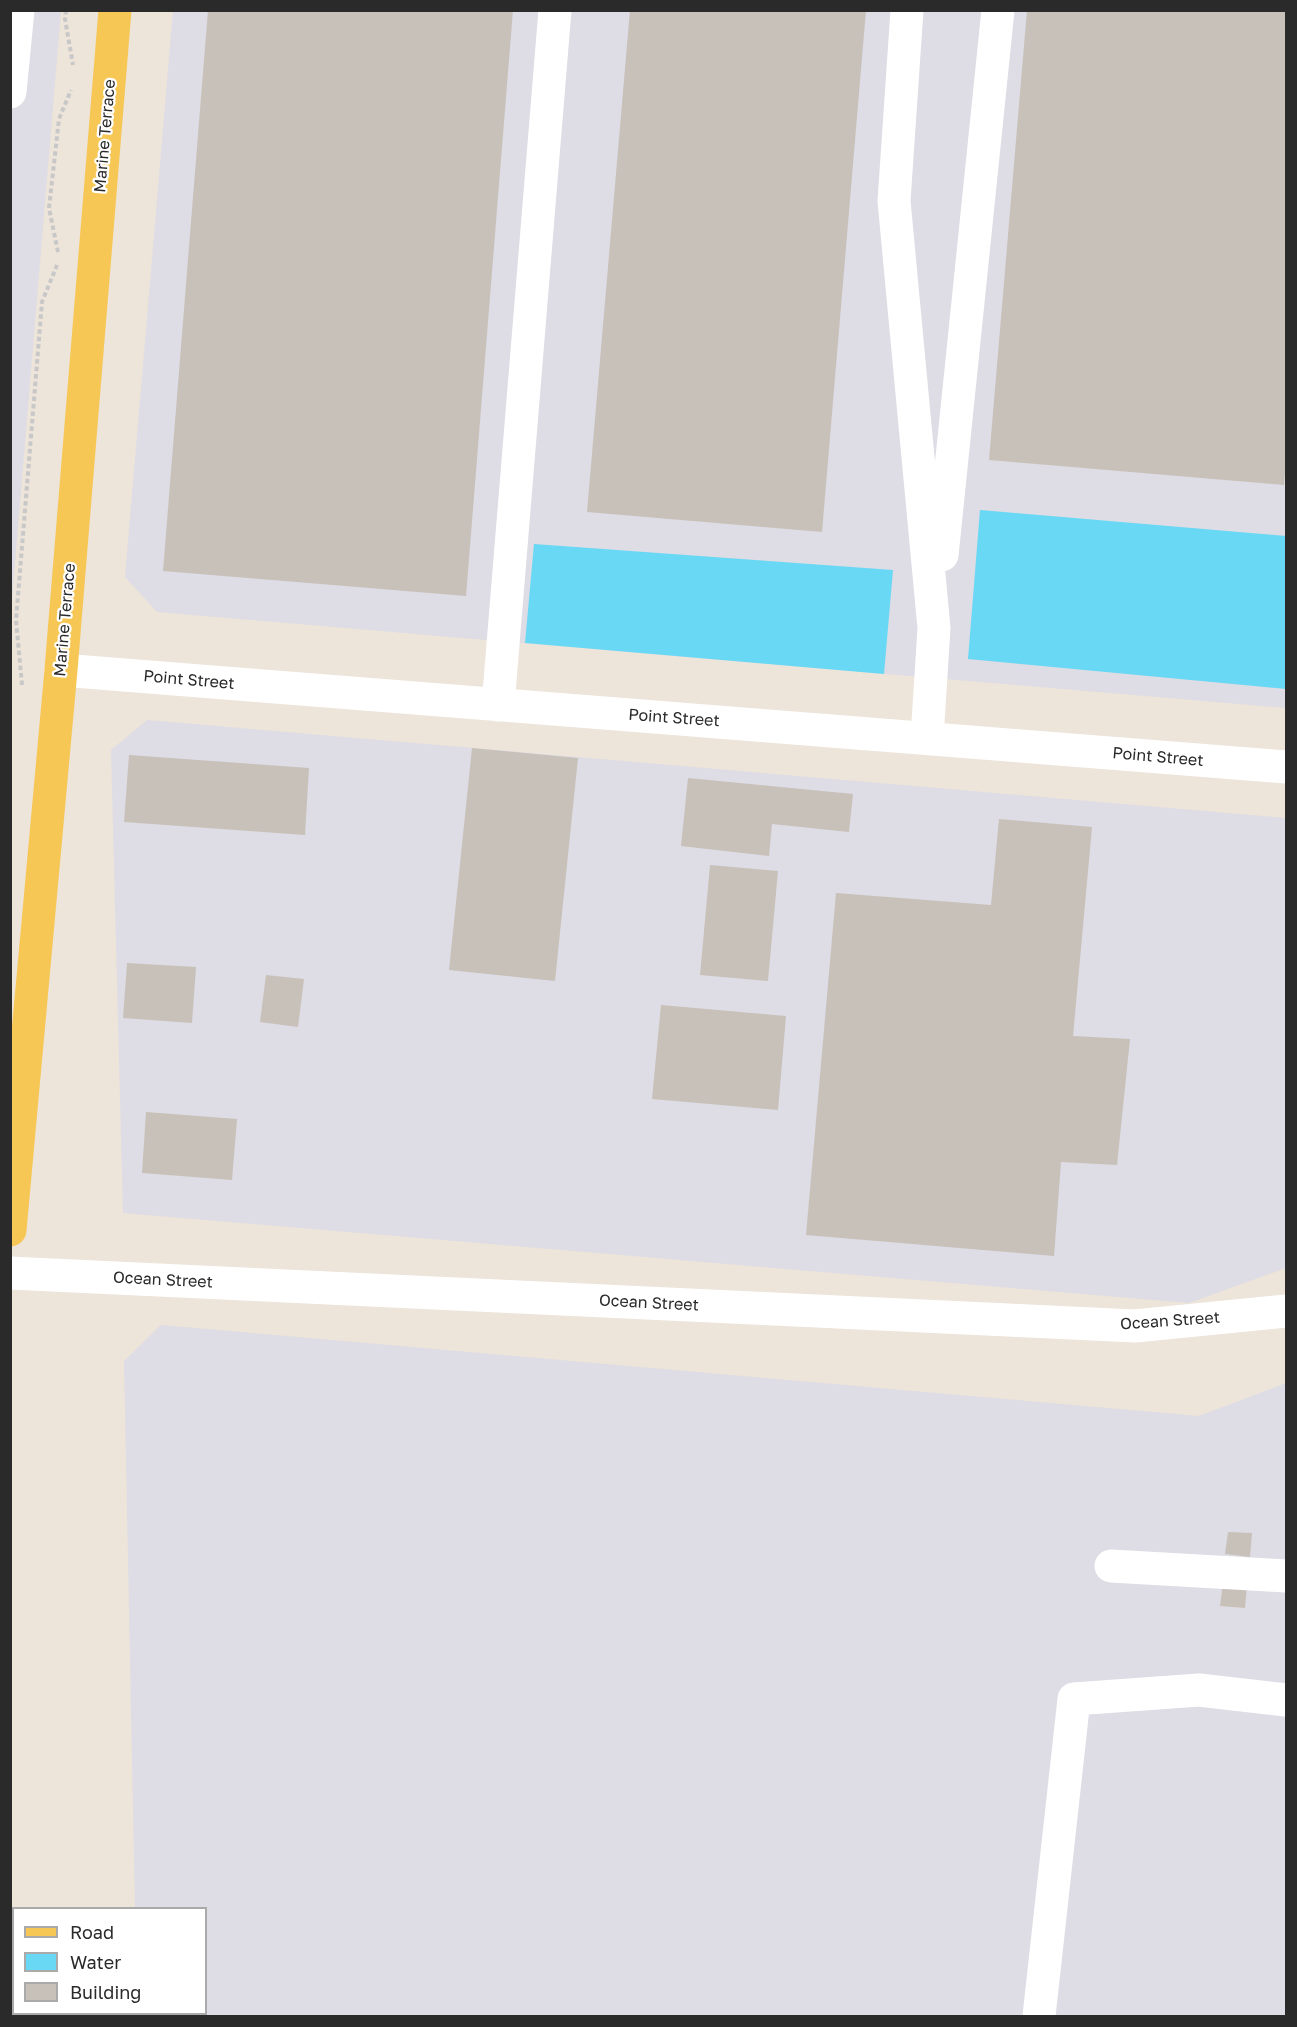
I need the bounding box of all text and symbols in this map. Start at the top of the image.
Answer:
street label: Marine Terrace [90,79,120,193]
street label: Marine Terrace [50,563,80,677]
street label: Point Street [143,666,235,694]
street label: Point Street [628,705,720,731]
street label: Point Street [1112,743,1204,771]
street label: Ocean Street [113,1268,213,1292]
street label: Ocean Street [599,1291,699,1315]
street label: Ocean Street [1119,1308,1221,1334]
legend [12,1907,207,2015]
text: Road [70,1921,114,1943]
text: Water [70,1951,121,1973]
text: Building [70,1981,141,2003]

